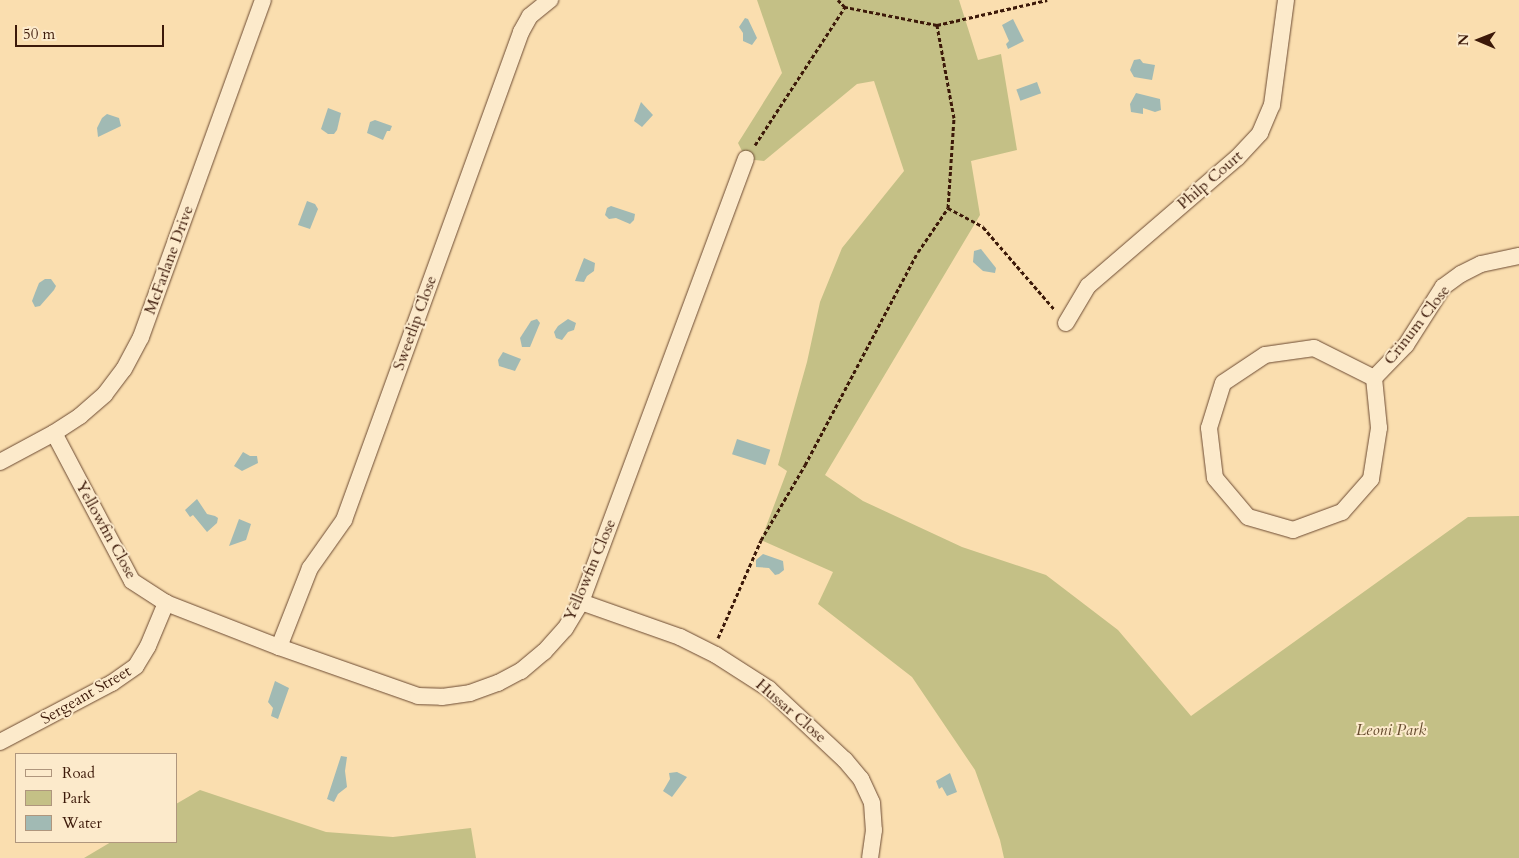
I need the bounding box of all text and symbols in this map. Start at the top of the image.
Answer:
scale bar [18,15,166,47]
north arrow [1454,15,1504,65]
text: 50 m [23,24,55,44]
text: N [1454,33,1473,46]
street label: Philp Court [1173,146,1247,214]
street label: McFarlane Drive [140,203,198,317]
street label: Sweetlip Close [389,273,441,373]
street label: Crinum Close [1380,281,1454,369]
street label: Yellowfin Close [71,478,141,582]
street label: Yellowfin Close [560,516,620,624]
street label: Sergeant Street [37,661,135,729]
street label: Hussar Close [752,675,830,747]
park label: Leoni Park [1356,720,1426,740]
legend [15,753,178,843]
text: Road [62,763,95,783]
text: Park [62,788,91,808]
text: Water [62,813,102,833]

